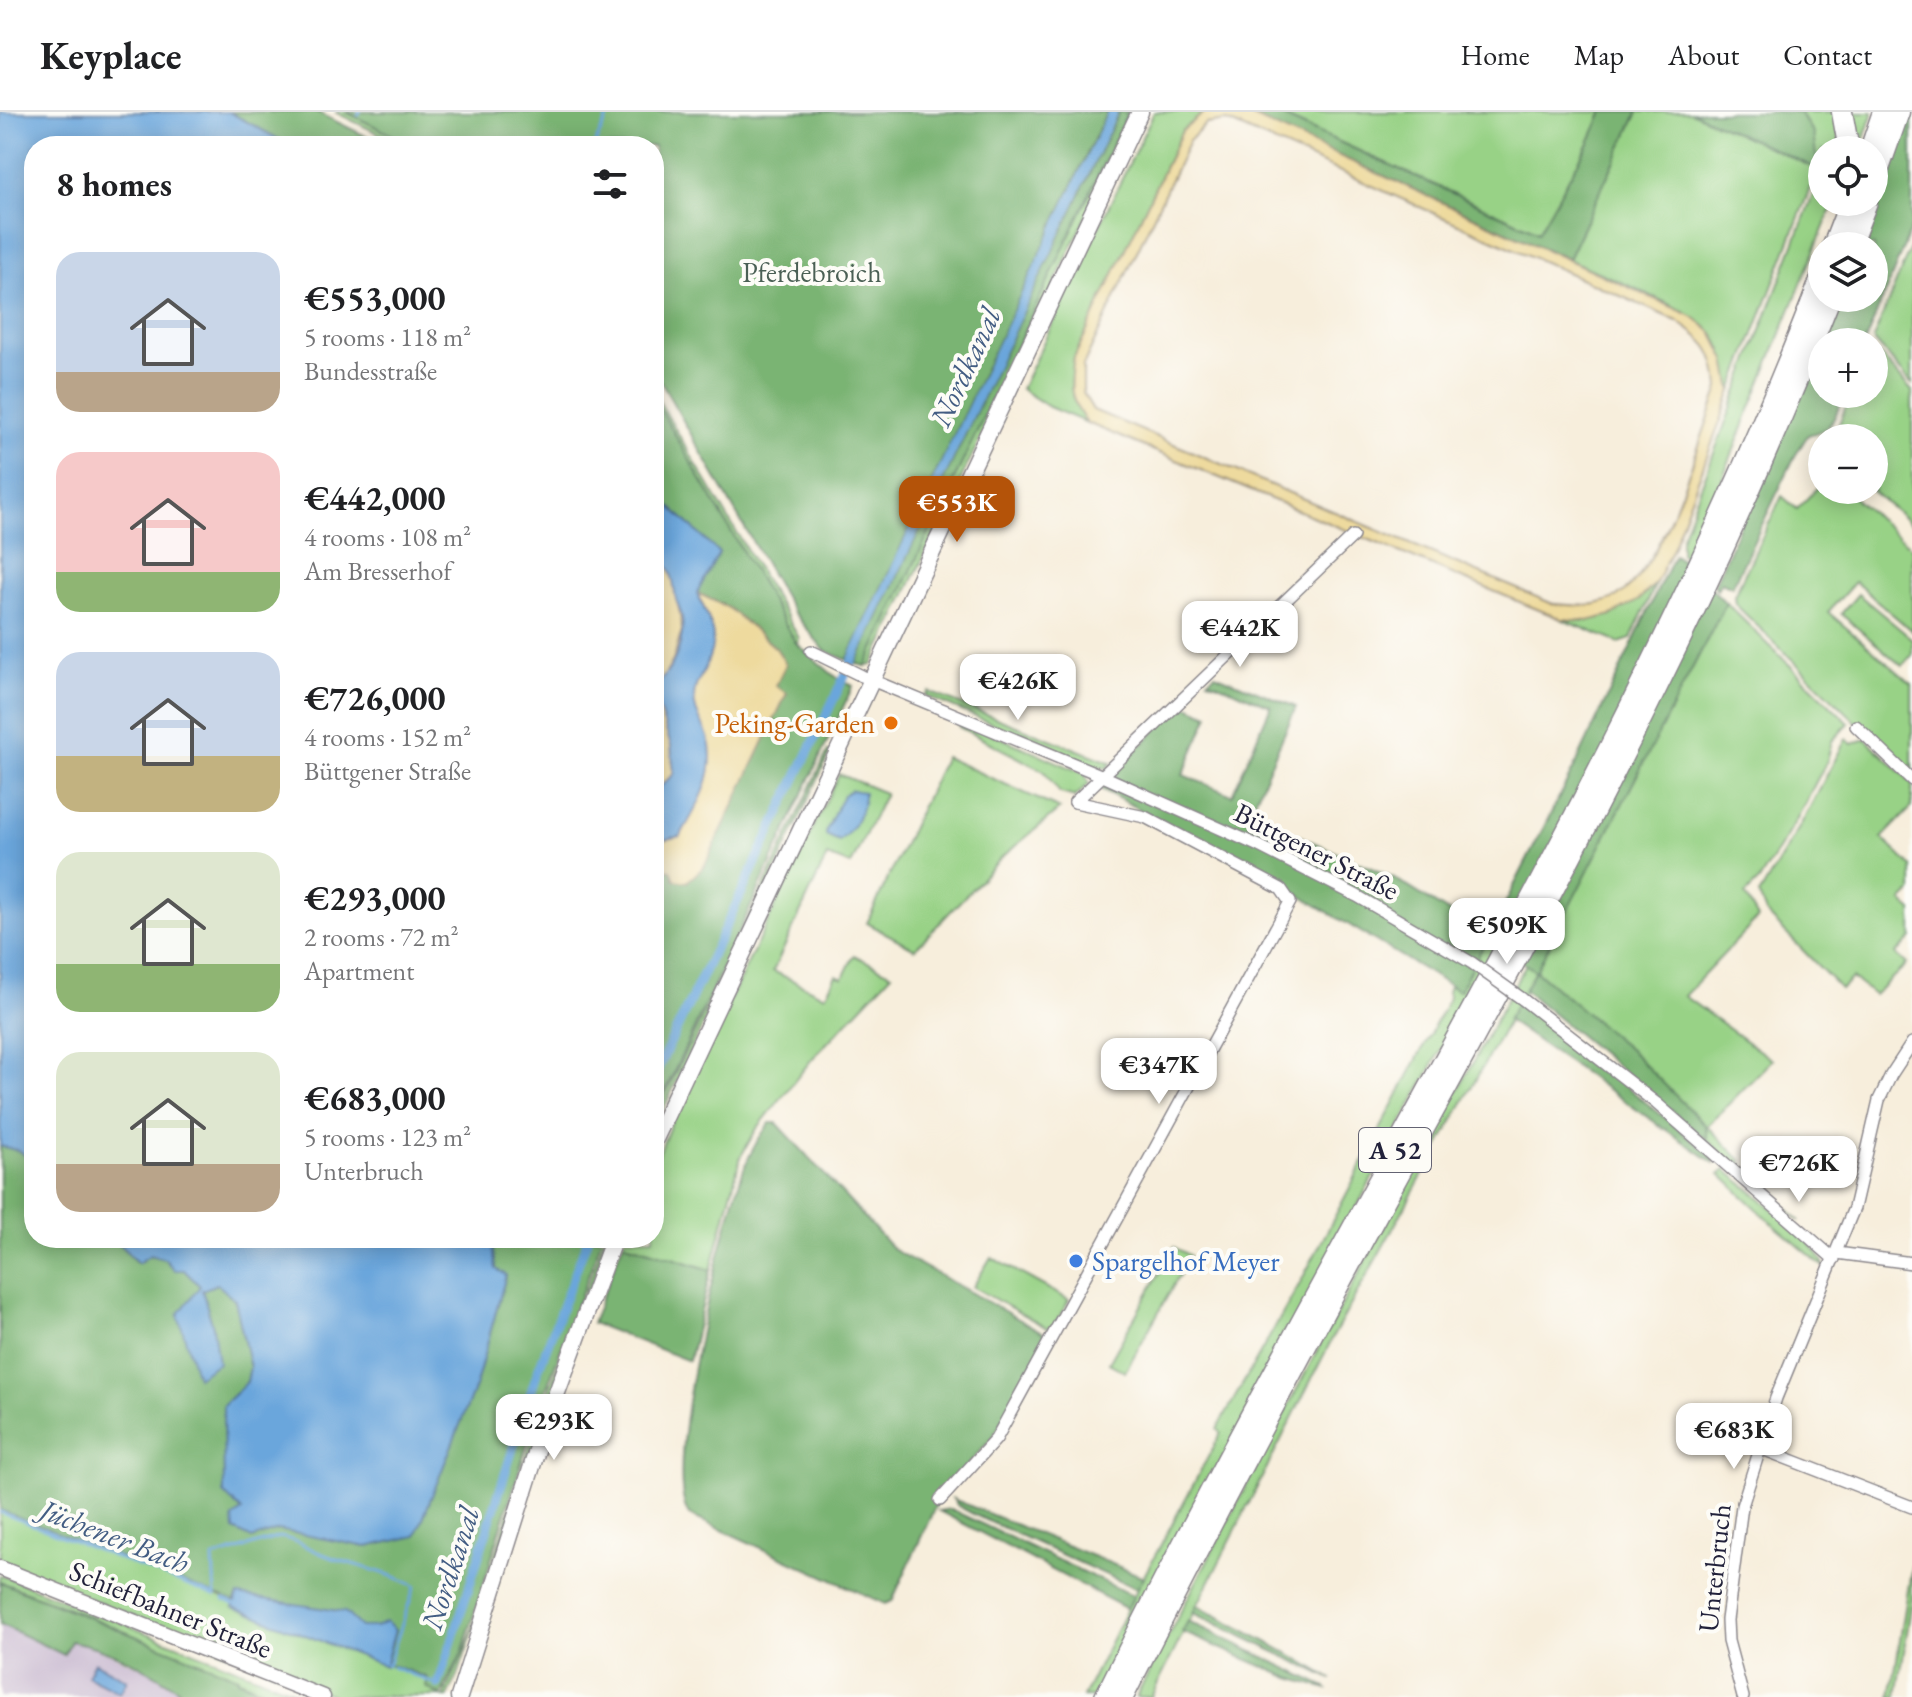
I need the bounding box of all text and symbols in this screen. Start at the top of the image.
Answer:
text: Keyplace [40,31,182,80]
text: Home [1460,37,1530,73]
text: Map [1574,37,1624,73]
text: About [1668,37,1739,73]
text: Contact [1783,37,1872,73]
map controls [1808,136,1888,504]
button: locate [1808,136,1888,216]
text: 8 homes [56,162,172,206]
icon: filters [588,162,632,206]
button: layers [1808,232,1888,312]
park label: Pferdebroich [742,254,882,290]
text: €553,000 [304,276,445,320]
icon: home [120,284,216,380]
water label: Nordkanal [920,300,1010,434]
text: 5 rooms · 118 m² [304,320,471,354]
button: + [1808,328,1888,408]
text: Bundesstraße [304,354,437,388]
button: − [1808,424,1888,504]
text: €442,000 [304,476,445,520]
pin: €553K [901,476,1013,544]
icon: home [120,484,216,580]
text: €553K [917,485,997,519]
text: 4 rooms · 108 m² [304,520,471,554]
text: Am Bresserhof [304,554,452,588]
pin: €442K [1184,601,1296,669]
text: €442K [1200,610,1280,644]
pin: €426K [962,654,1074,722]
text: €426K [978,663,1058,697]
text: €726,000 [304,676,445,720]
icon: home [120,684,216,780]
place label: Peking-Garden [715,705,875,741]
marker: Peking-Garden [882,714,900,732]
text: 4 rooms · 152 m² [304,720,471,754]
text: Büttgener Straße [304,754,471,788]
street label: Büttgener Straße [1229,794,1405,908]
text: €293,000 [304,876,445,920]
icon: home [120,884,216,980]
pin: €509K [1451,898,1563,966]
text: €509K [1467,907,1547,941]
text: 2 rooms · 72 m² [304,920,459,954]
text: Apartment [304,954,414,988]
pin: €347K [1103,1038,1215,1106]
text: €347K [1119,1047,1199,1081]
text: €683,000 [304,1076,445,1120]
icon: home [120,1084,216,1180]
text: 5 rooms · 123 m² [304,1120,471,1154]
road number: A 52 [1359,1128,1431,1172]
pin: €726K [1743,1136,1855,1204]
text: €726K [1759,1145,1839,1179]
text: Unterbruch [304,1154,424,1188]
place label: Spargelhof Meyer [1092,1243,1280,1279]
marker: Spargelhof Meyer [1067,1252,1085,1270]
pin: €293K [498,1394,610,1462]
text: €293K [514,1403,594,1437]
pin: €683K [1678,1403,1790,1471]
text: €683K [1694,1412,1774,1446]
water label: Jüchener Bach [30,1488,195,1582]
water label: Nordkanal [411,1500,489,1635]
street label: Unterbruch [1689,1502,1739,1634]
street label: Schiefbahner Straße [65,1552,277,1666]

